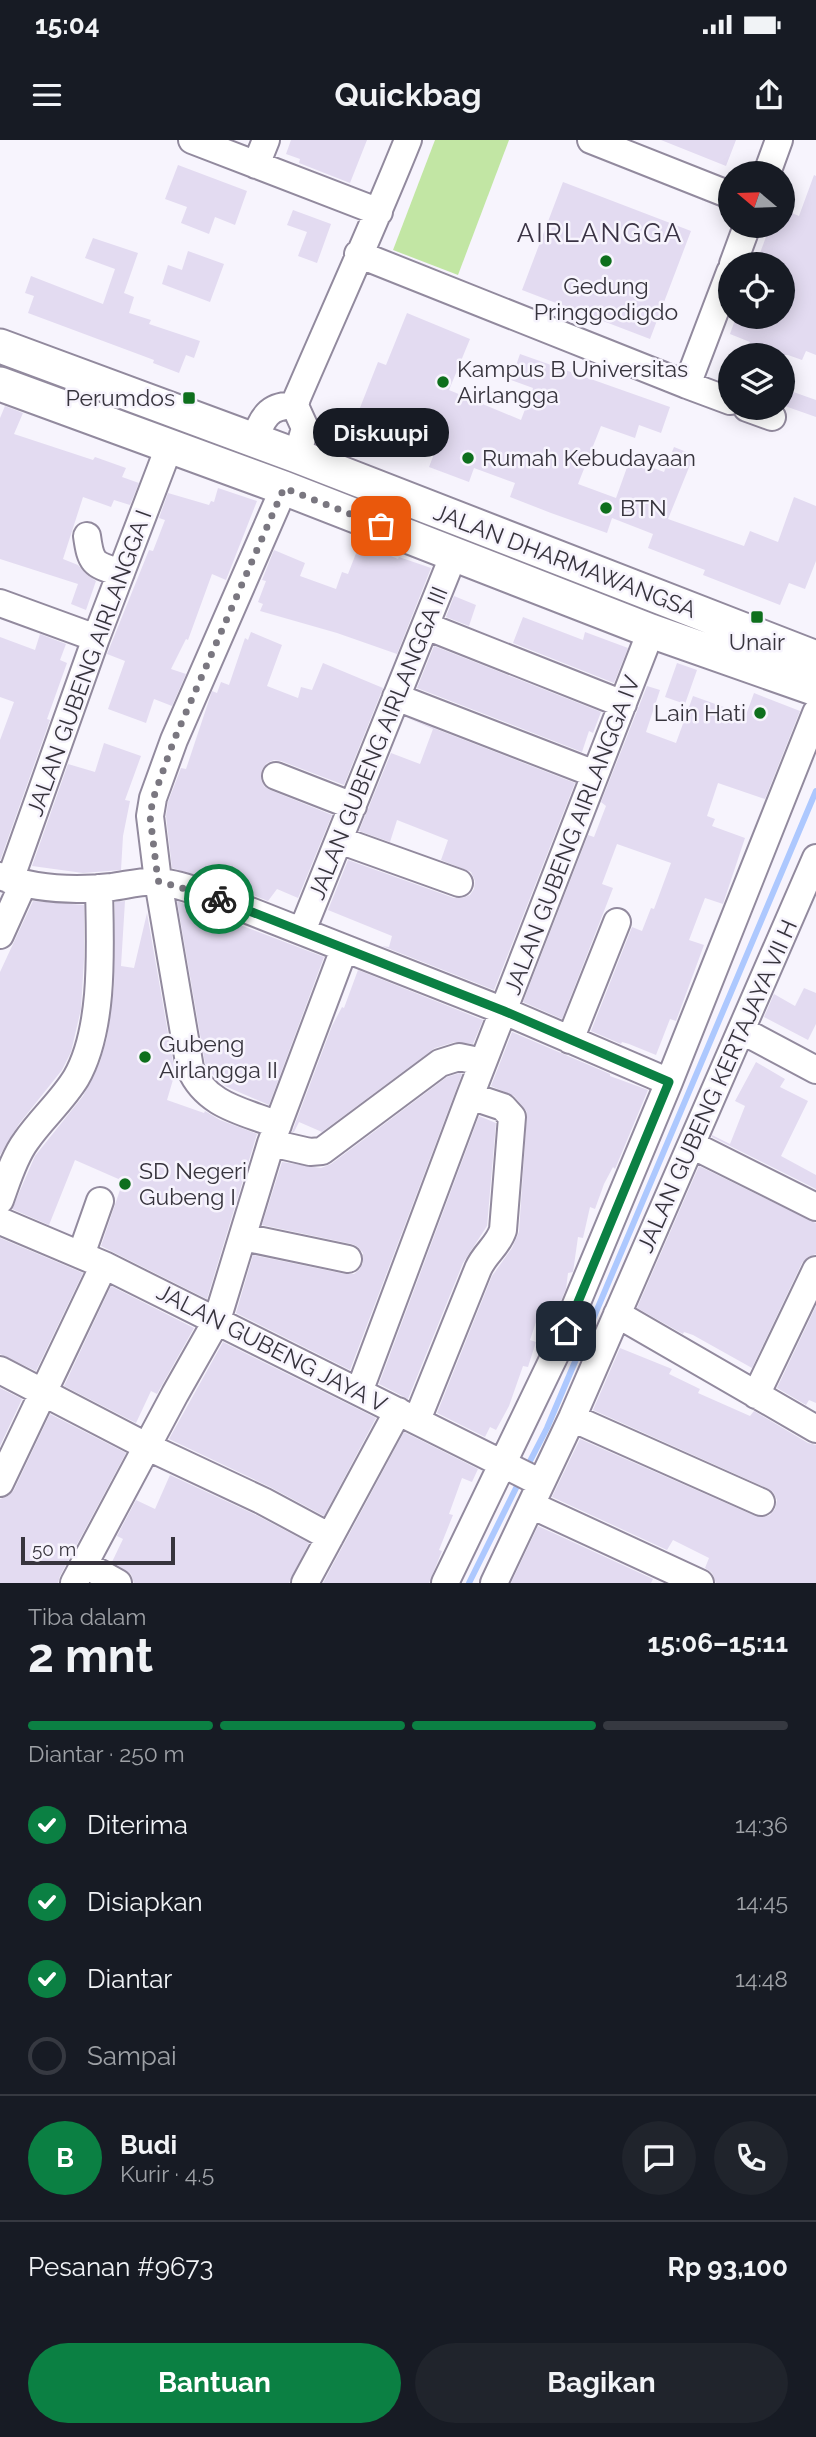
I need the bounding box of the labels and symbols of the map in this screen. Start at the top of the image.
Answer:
north arrow [718,161,794,238]
district label: AIRLANGGA [517,218,683,248]
marker: Gedung Pringgodigdo [598,253,614,269]
place label: Gedung Pringgodigdo [534,272,678,325]
place label: Kampus B Universitas Airlangga [457,355,688,408]
marker: Kampus B Universitas Airlangga [435,374,451,390]
place label: Perumdos [65,384,175,411]
marker: Perumdos [181,390,197,406]
callout: Diskuupi [313,407,449,456]
place label: Rumah Kebudayaan [482,444,696,471]
marker: Rumah Kebudayaan [460,450,476,466]
place label: BTN [620,494,667,521]
pin [351,496,411,556]
street label: JALAN DHARMAWANGSA [430,498,701,623]
marker: BTN [598,500,614,516]
street label: JALAN GUBENG AIRLANGGA I [20,506,157,820]
street label: JALAN GUBENG AIRLANGGA III [302,582,453,903]
marker: Unair [749,609,765,625]
place label: Unair [729,628,785,655]
street label: JALAN GUBENG AIRLANGGA IV [498,671,645,998]
place label: Lain Hati [654,699,746,726]
marker: Lain Hati [752,705,768,721]
courier [184,864,254,934]
street label: JALAN GUBENG KERTAJAYA VII H [631,915,802,1256]
place label: Gubeng Airlangga II [159,1030,278,1083]
marker: Gubeng Airlangga II [137,1049,153,1065]
place label: SD Negeri Gubeng I [139,1157,247,1210]
marker: SD Negeri Gubeng I [117,1176,133,1192]
street label: JALAN GUBENG JAYA V [153,1278,392,1418]
pin [536,1301,596,1361]
scale bar [21,1534,175,1566]

